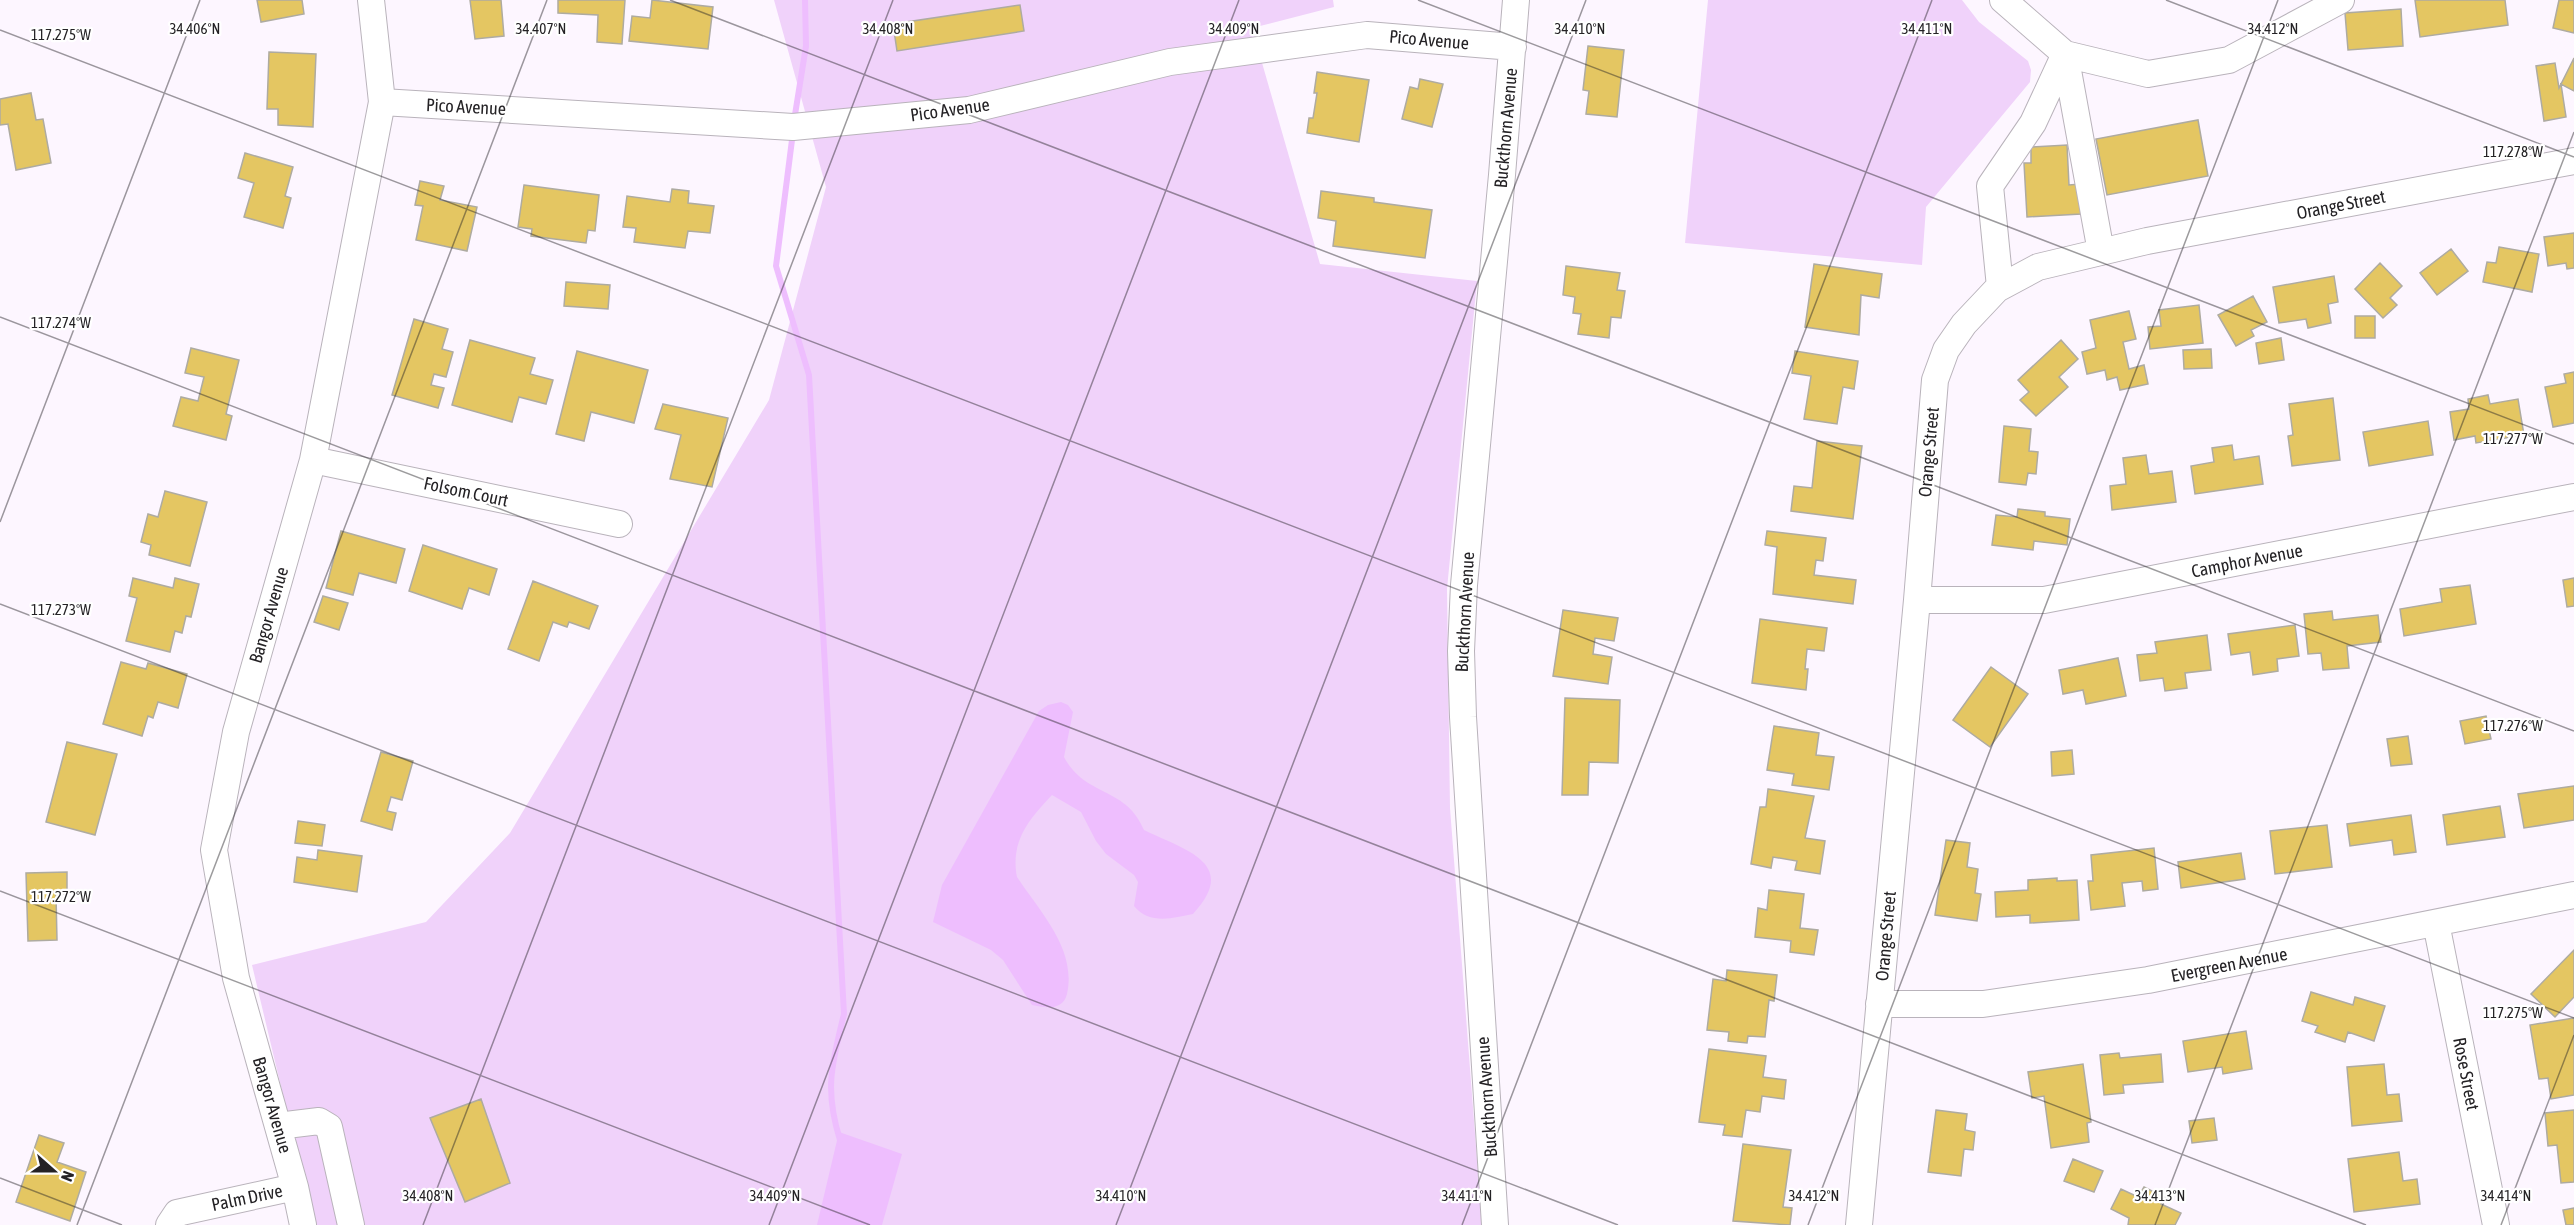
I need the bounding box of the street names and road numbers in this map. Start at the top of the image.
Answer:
street label: Pico Avenue [1388,26,1470,53]
street label: Buckthorn Avenue [1490,67,1521,189]
street label: Pico Avenue [426,94,507,119]
street label: Pico Avenue [909,94,991,125]
street label: Orange Street [2295,186,2387,223]
street label: Orange Street [1914,406,1943,498]
street label: Folsom Court [422,472,510,511]
street label: Camphor Avenue [2190,539,2304,582]
street label: Buckthorn Avenue [1451,551,1478,673]
street label: Bangor Avenue [245,564,292,665]
street label: Orange Street [1871,890,1900,982]
street label: Evergreen Avenue [2169,943,2289,986]
street label: Buckthorn Avenue [1472,1036,1501,1158]
street label: Rose Street [2449,1036,2484,1112]
street label: Bangor Avenue [249,1054,296,1155]
street label: Palm Drive [210,1180,284,1215]

